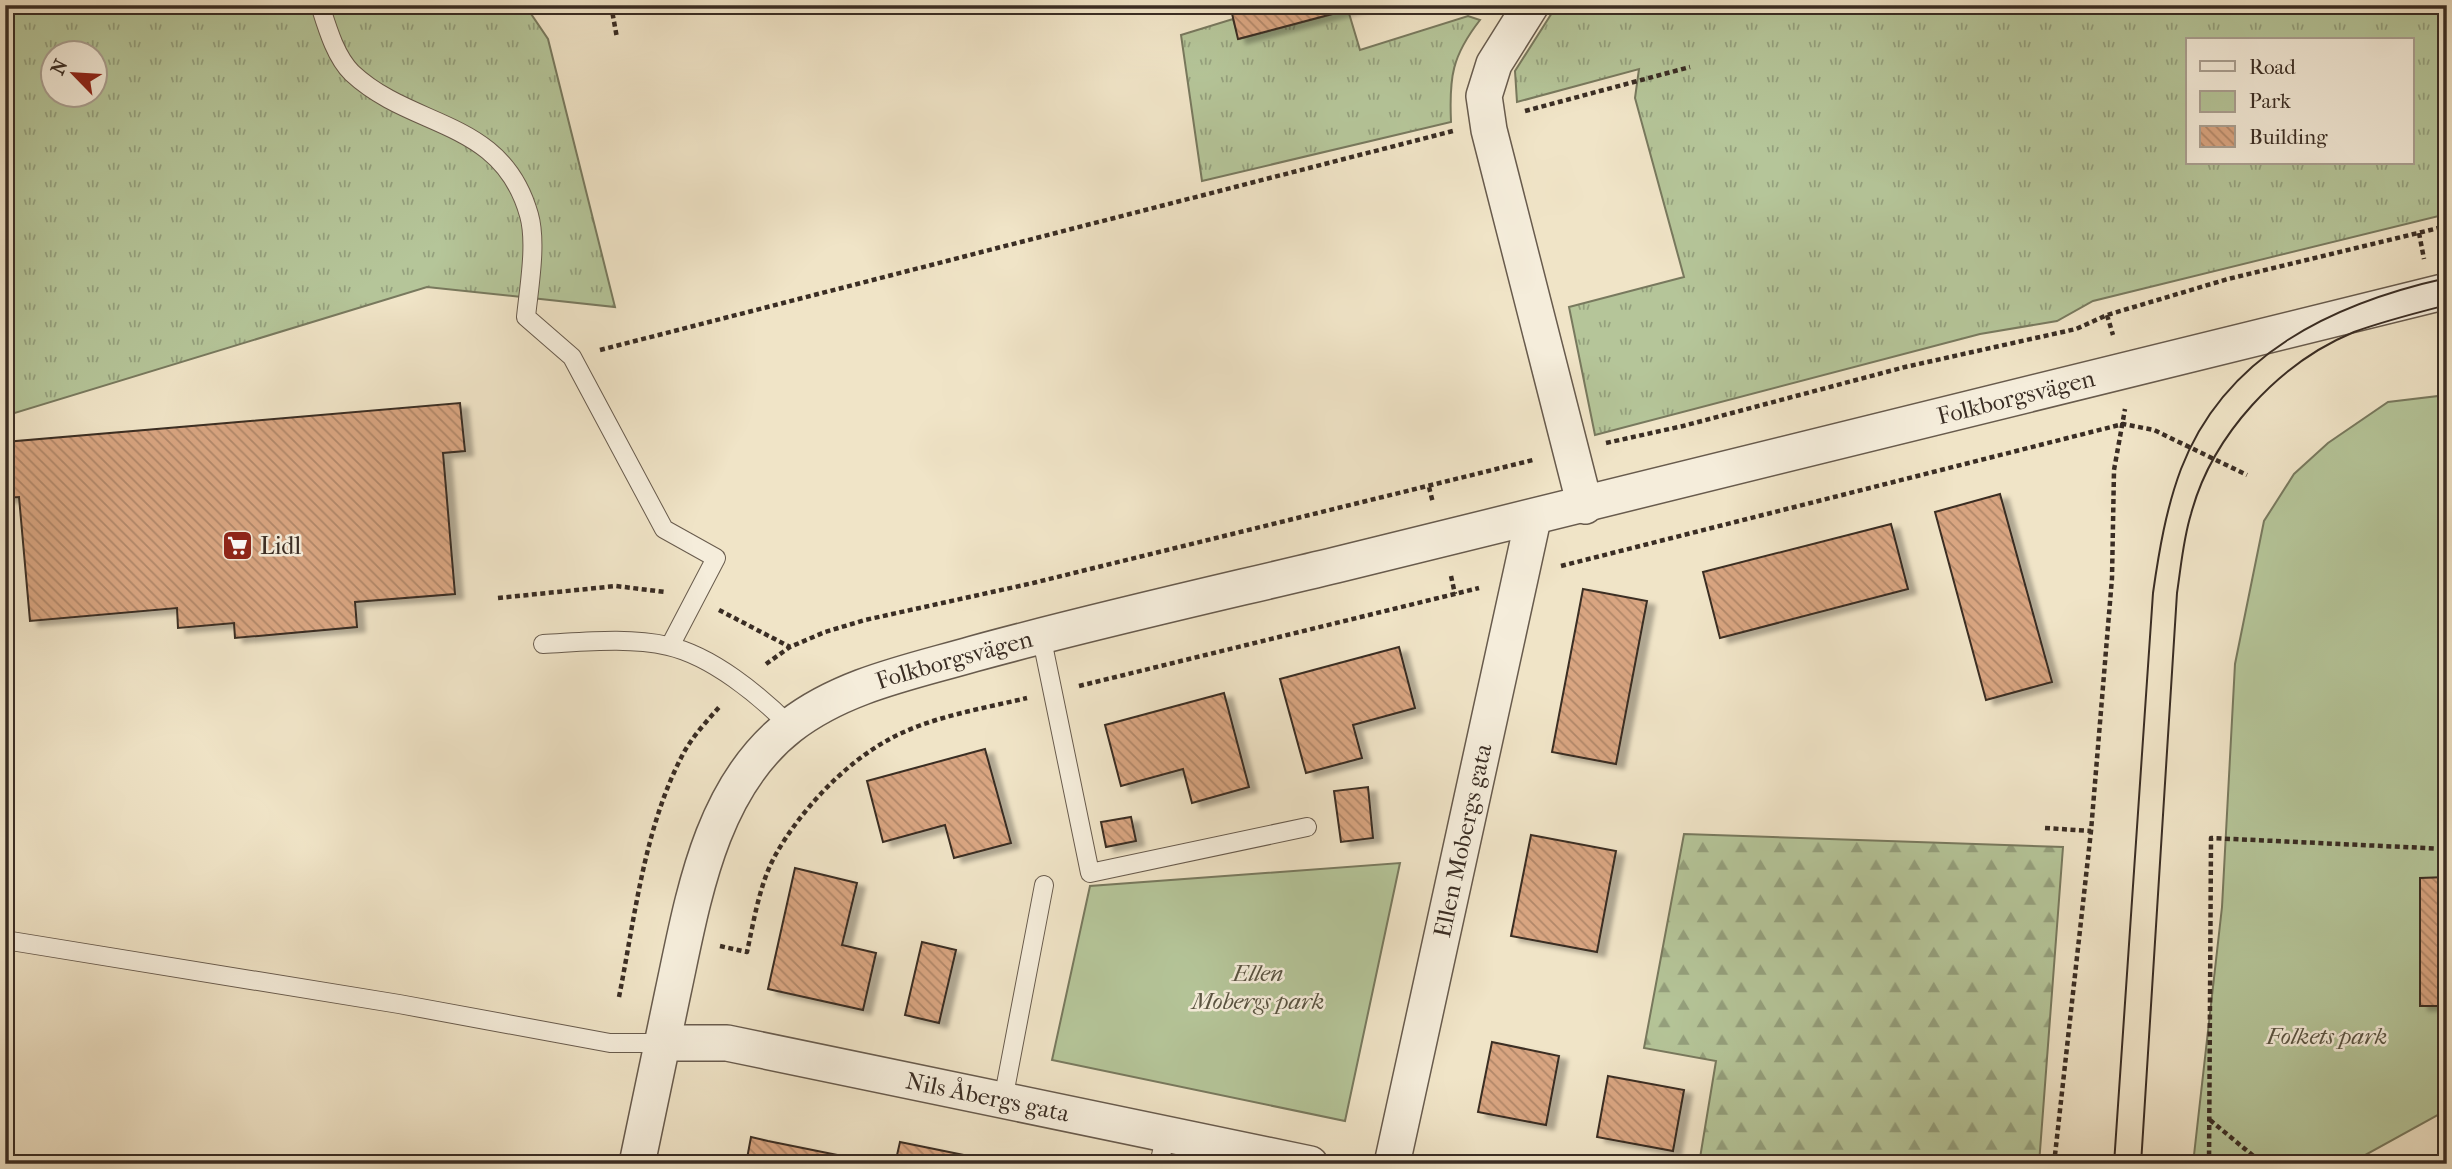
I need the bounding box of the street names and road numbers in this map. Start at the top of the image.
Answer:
street label: Folkborgsvägen [1934,364,2098,430]
street label: Folkborgsvägen [872,625,1036,695]
street label: Ellen Mobergs gata [1428,740,1498,940]
street label: Nils Åbergs gata [903,1066,1073,1128]

